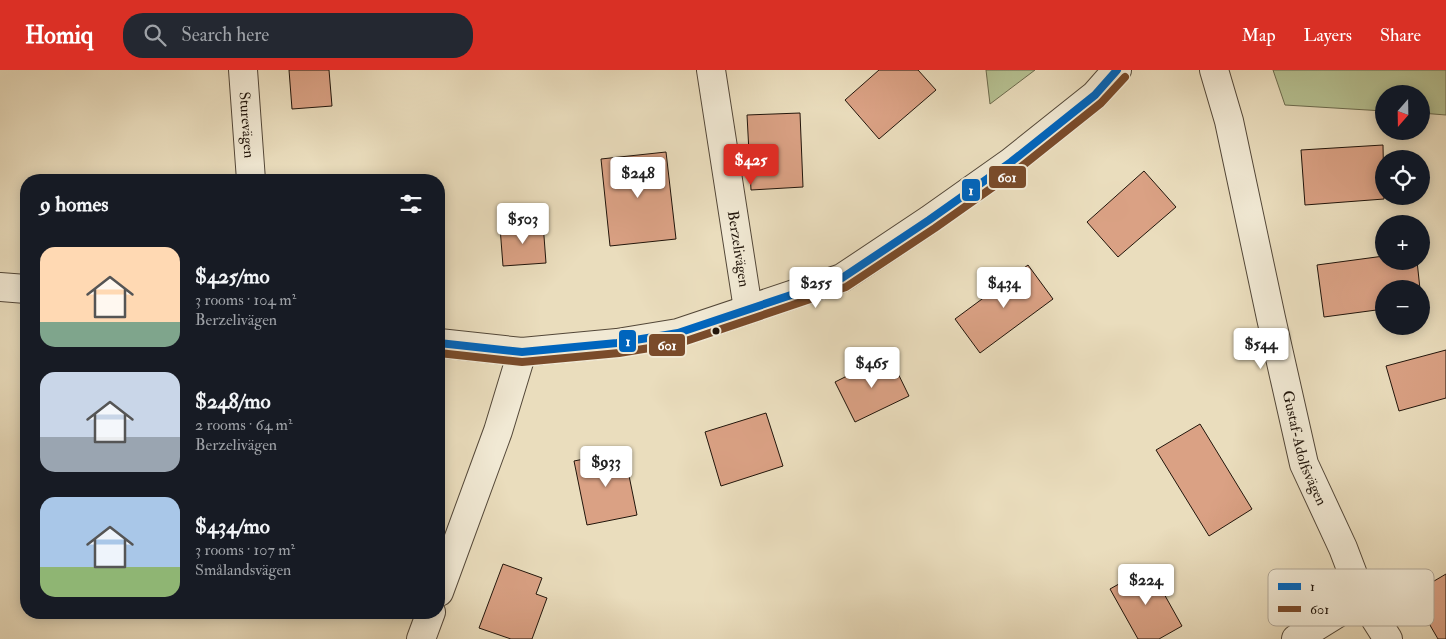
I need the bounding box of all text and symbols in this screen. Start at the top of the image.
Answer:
search box [123,13,473,58]
text: Homiq [25,20,93,51]
icon: search [141,21,169,49]
text: Search here [181,23,269,47]
text: Map [1242,24,1276,47]
text: Layers [1304,24,1352,47]
text: Share [1380,24,1421,47]
north arrow [1375,85,1430,140]
map controls [1375,85,1430,335]
street label: Sturevägen [235,91,259,159]
pin: $425 [721,144,781,186]
text: $425 [735,150,767,170]
button: locate [1375,150,1430,205]
pin: $248 [608,156,668,199]
text: $248 [621,163,655,183]
line badge: 601 [988,165,1027,189]
text: 601 [997,169,1017,186]
line badge: 1 [961,178,981,202]
text: 1 [969,182,974,199]
icon: filters [397,190,425,218]
text: 9 homes [40,191,109,218]
pin: $503 [493,202,553,245]
text: $503 [508,209,538,229]
street label: Berzelivägen [723,209,754,289]
button: + [1375,215,1430,270]
text: $425/mo [195,263,270,290]
pin: $255 [786,266,846,309]
pin: $434 [974,266,1034,309]
icon: home [80,267,140,327]
text: $255 [800,273,832,293]
text: $434 [988,273,1020,293]
button: − [1375,280,1430,335]
text: 3 rooms · 104 m² [195,290,296,310]
text: Berzelivägen [195,310,277,330]
unlabelled marker [711,326,721,336]
pin: $544 [1231,328,1291,370]
line badge: 1 [618,329,637,353]
text: 1 [626,333,631,350]
line badge: 601 [648,333,686,357]
text: $544 [1245,334,1277,354]
text: 601 [657,337,677,354]
pin: $465 [842,346,902,389]
text: $465 [856,353,888,373]
text: $248/mo [195,388,271,415]
street label: Gustaf-Adolfsvägen [1278,389,1332,509]
icon: home [80,392,140,452]
text: 2 rooms · 64 m² [195,415,293,435]
text: Berzelivägen [195,435,277,455]
pin: $933 [576,446,636,488]
text: $933 [591,452,621,472]
text: $434/mo [195,513,270,540]
icon: home [80,517,140,577]
text: 3 rooms · 107 m² [195,540,295,560]
text: Smålandsvägen [195,560,291,580]
pin: $224 [1116,564,1176,606]
legend [1268,569,1434,626]
text: $224 [1129,570,1163,590]
text: 1 [1310,578,1315,595]
text: 601 [1310,601,1329,618]

